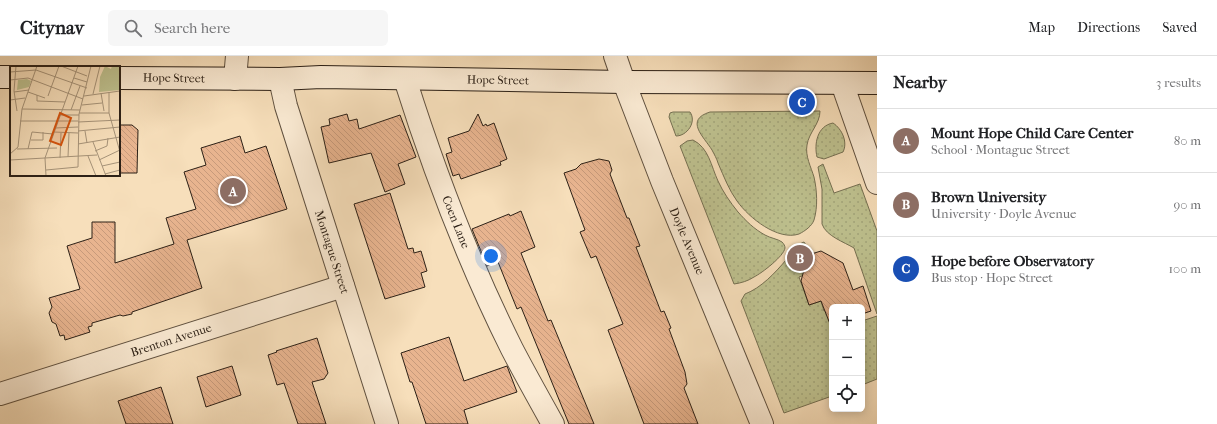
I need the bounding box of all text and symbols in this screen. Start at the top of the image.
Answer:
search box [108,10,388,46]
text: Citynav [20,17,84,39]
icon: search [122,17,144,39]
text: Search here [154,19,230,37]
text: Map [1028,19,1055,36]
text: Directions [1077,19,1140,36]
text: Saved [1162,19,1197,36]
inset map [10,66,120,176]
street label: Hope Street [143,70,206,86]
street label: Hope Street [467,72,530,88]
text: Nearby [893,72,947,92]
text: 3 results [1156,75,1201,90]
pin: C [789,87,815,117]
text: Mount Hope Child Care Center [931,124,1133,142]
text: A [902,133,910,148]
text: 80 m [1174,133,1201,148]
text: School · Montague Street [931,142,1070,157]
pin: A [220,176,246,206]
text: Brown University [931,188,1046,206]
street label: Coen Lane [439,194,473,250]
text: B [902,197,910,212]
text: 90 m [1173,197,1201,212]
street label: Doyle Avenue [667,205,707,277]
text: University · Doyle Avenue [931,206,1076,221]
street label: Montague Street [312,208,352,296]
pin: B [787,243,813,273]
your location [481,246,501,266]
text: Hope before Observatory [931,252,1094,270]
text: C [902,261,910,276]
text: 100 m [1168,261,1201,276]
text: Bus stop · Hope Street [931,270,1053,285]
map controls [829,304,865,412]
button: + [829,304,865,340]
street label: Brenton Avenue [129,320,213,360]
button: − [829,340,865,376]
button: locate [829,376,865,412]

